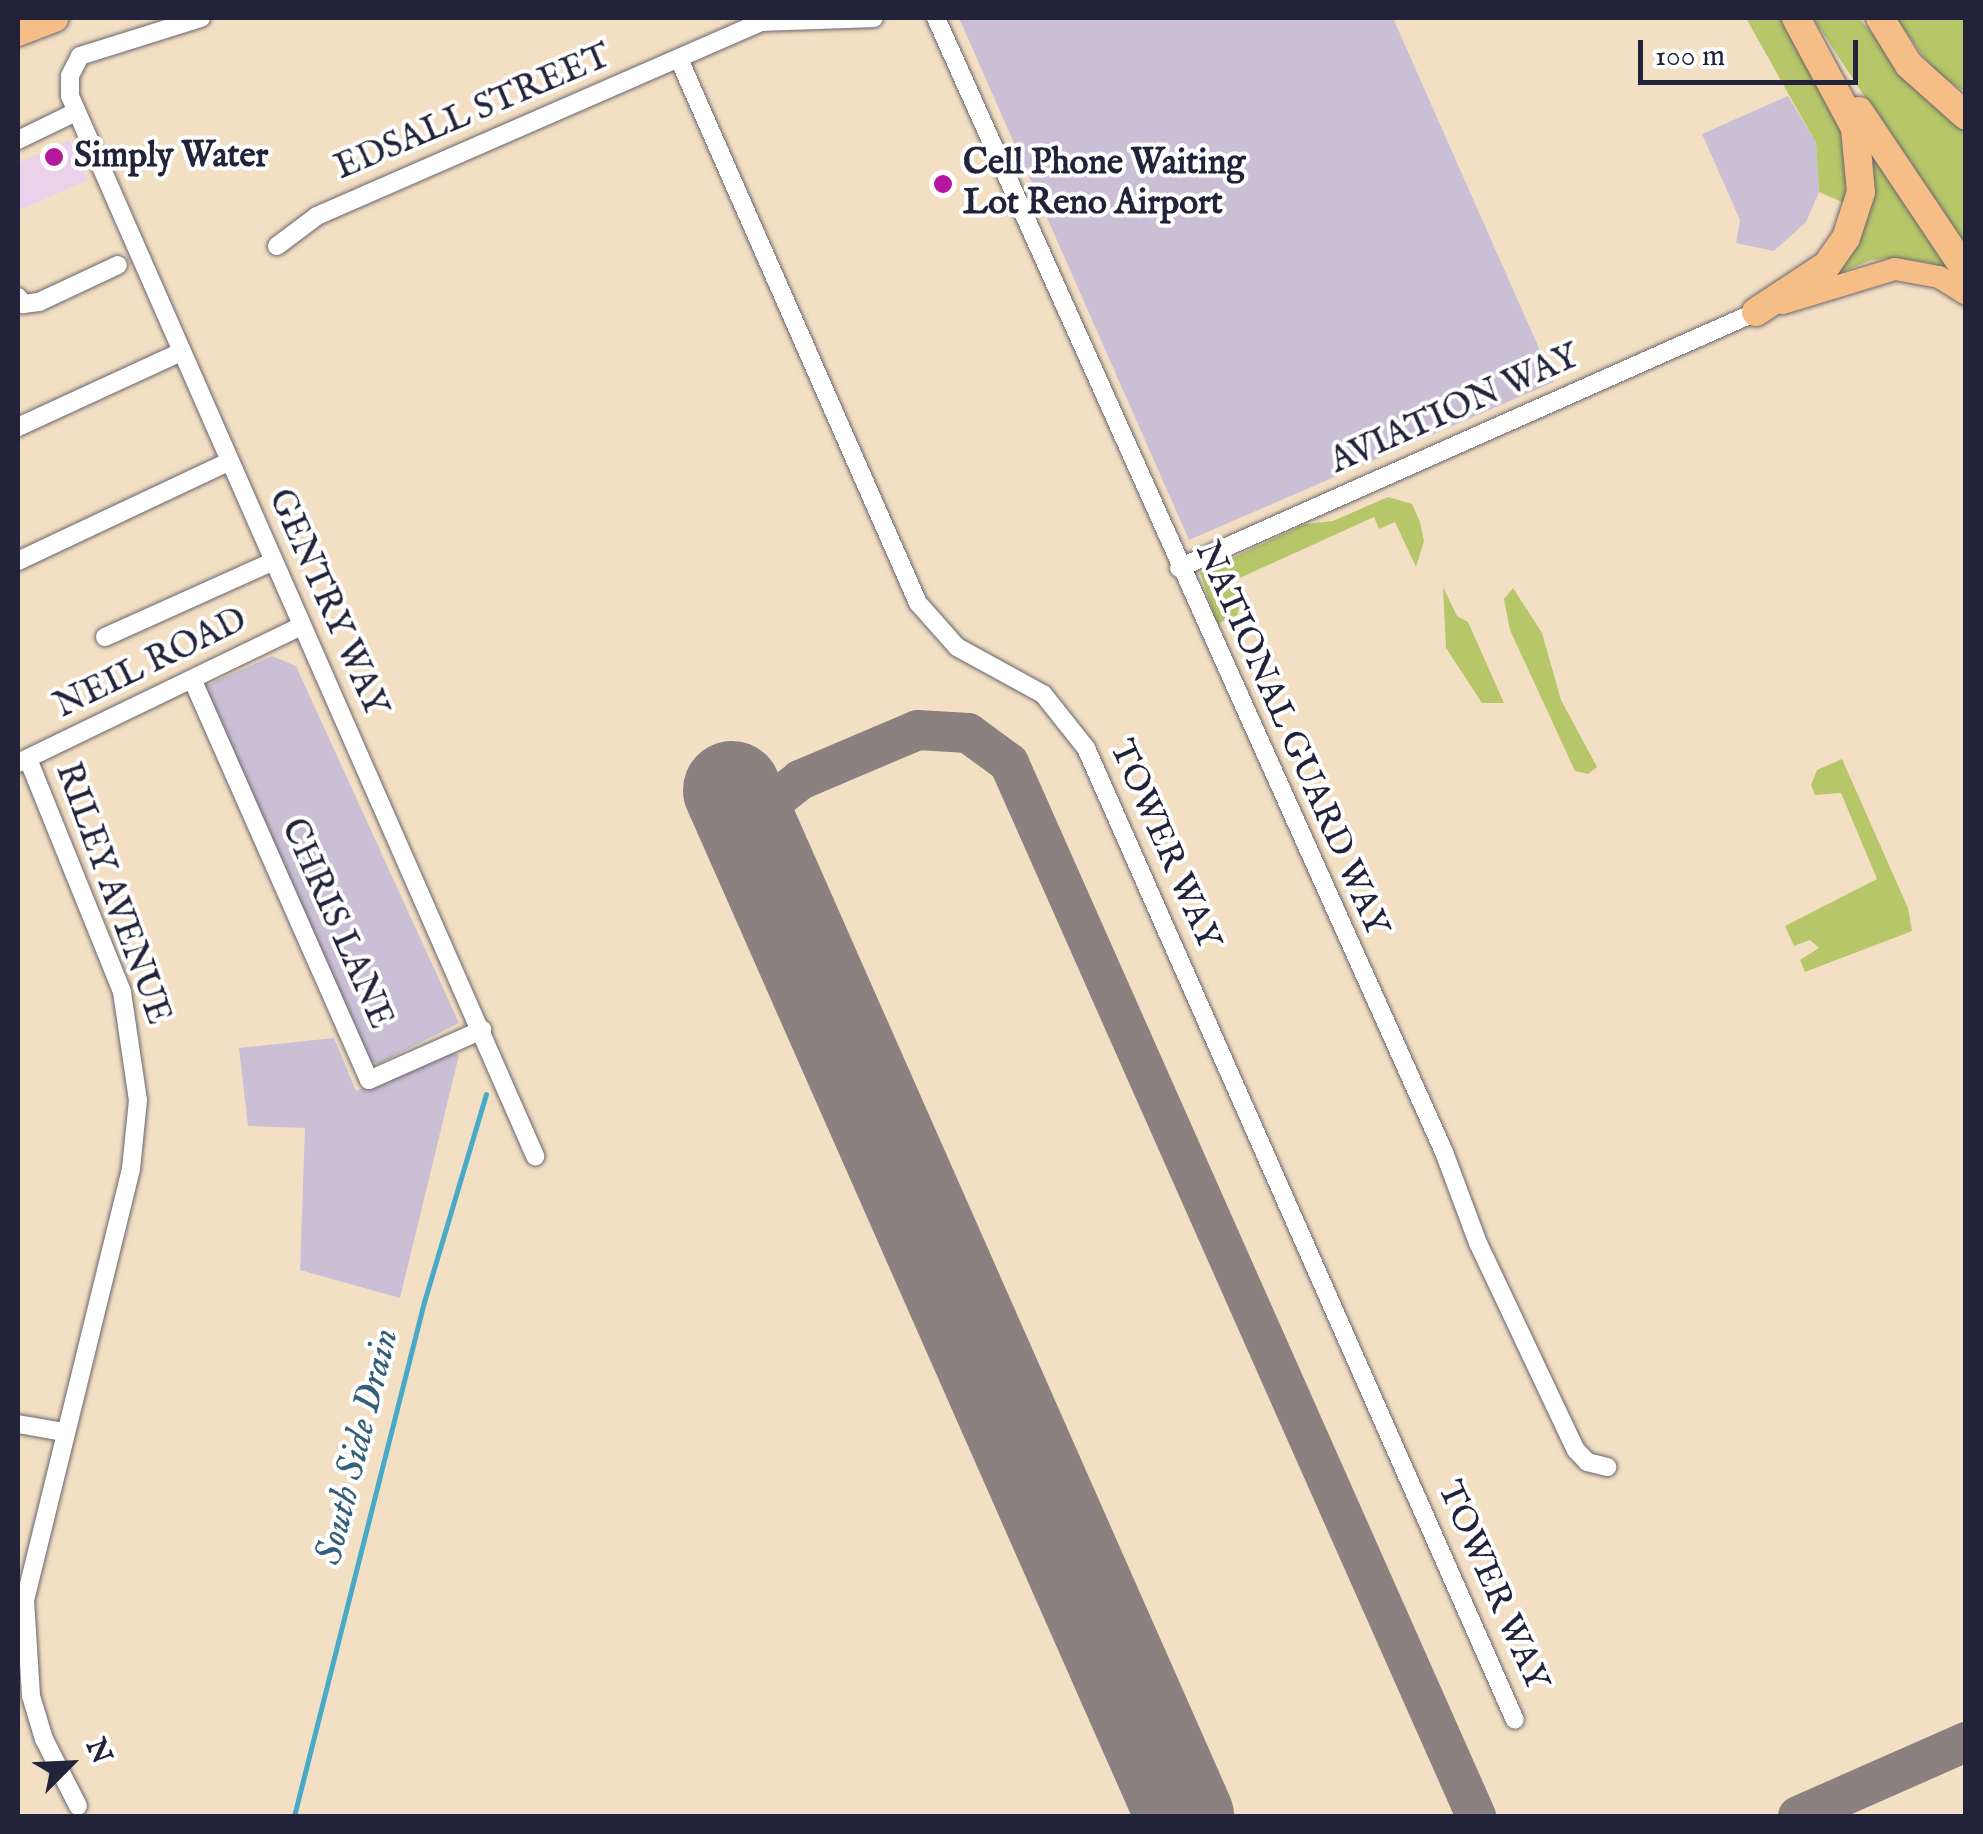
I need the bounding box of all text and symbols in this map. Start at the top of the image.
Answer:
scale bar [1643,20,1863,82]
street label: EDSALL STREET [329,36,617,190]
text: 100 m [1655,38,1725,76]
place label: Simply Water [74,136,268,178]
place label: Cell Phone Waiting Lot Reno Airport [963,143,1245,225]
marker: Simply Water [43,146,65,168]
marker: Cell Phone Waiting Lot Reno Airport [932,173,954,195]
street label: AVIATION WAY [1324,336,1586,484]
street label: GENTRY WAY [258,483,396,723]
street label: NATIONAL GUARD WAY [1185,535,1397,943]
street label: NEIL ROAD [48,600,254,728]
street label: TOWER WAY [1099,734,1229,956]
street label: RILEY AVENUE [45,758,179,1030]
street label: CHRIS LANE [271,813,401,1035]
water label: South Side Drain [308,1324,410,1570]
street label: TOWER WAY [1427,1475,1557,1697]
north arrow [20,1714,120,1814]
text: N [77,1733,119,1770]

